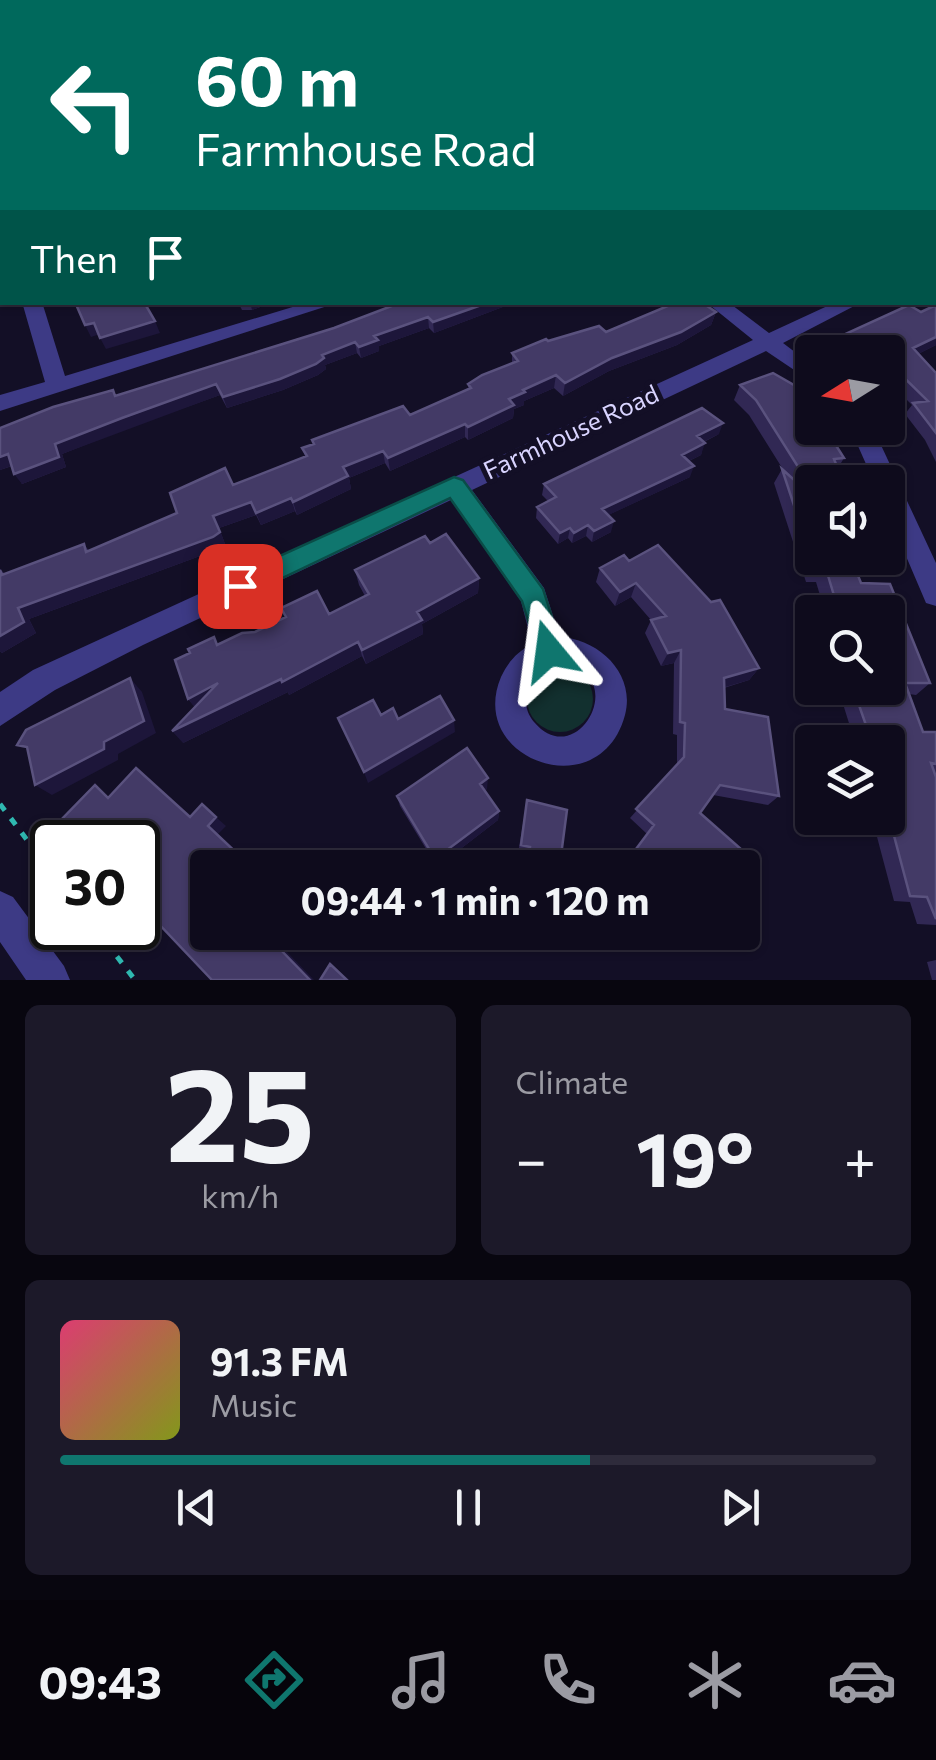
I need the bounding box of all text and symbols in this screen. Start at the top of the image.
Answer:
text: 60 m [195,35,359,120]
icon: left [30,40,160,170]
text: Farmhouse Road [195,120,536,175]
icon: arrive [138,230,193,285]
text: Then [30,234,118,281]
north arrow [795,335,905,445]
map controls [795,335,905,835]
street label: Farmhouse Road [478,377,663,485]
button: sound [795,465,905,575]
pin [198,544,283,629]
icon: arrive [213,559,268,614]
button: search [795,595,905,705]
position arrow [497,599,601,703]
button: layers [795,725,905,835]
speed limit sign: 30 [30,820,160,950]
text: 09:44 · 1 min · 120 m [301,876,649,923]
text: 25 [165,1030,315,1189]
text: Climate [516,1061,628,1101]
text: 19° [636,1111,754,1202]
text: − [516,1124,547,1191]
text: + [844,1124,876,1191]
text: km/h [201,1175,279,1215]
text: 91.3 FM [210,1337,349,1384]
text: Music [210,1384,297,1424]
icon: previous [169,1480,224,1535]
icon: pause [441,1480,496,1535]
icon: next [713,1480,768,1535]
icon: directions [239,1645,309,1715]
icon: music [386,1645,456,1715]
icon: phone [533,1645,603,1715]
icon: climate [680,1645,750,1715]
icon: car [827,1645,897,1715]
text: 09:43 [39,1653,162,1708]

